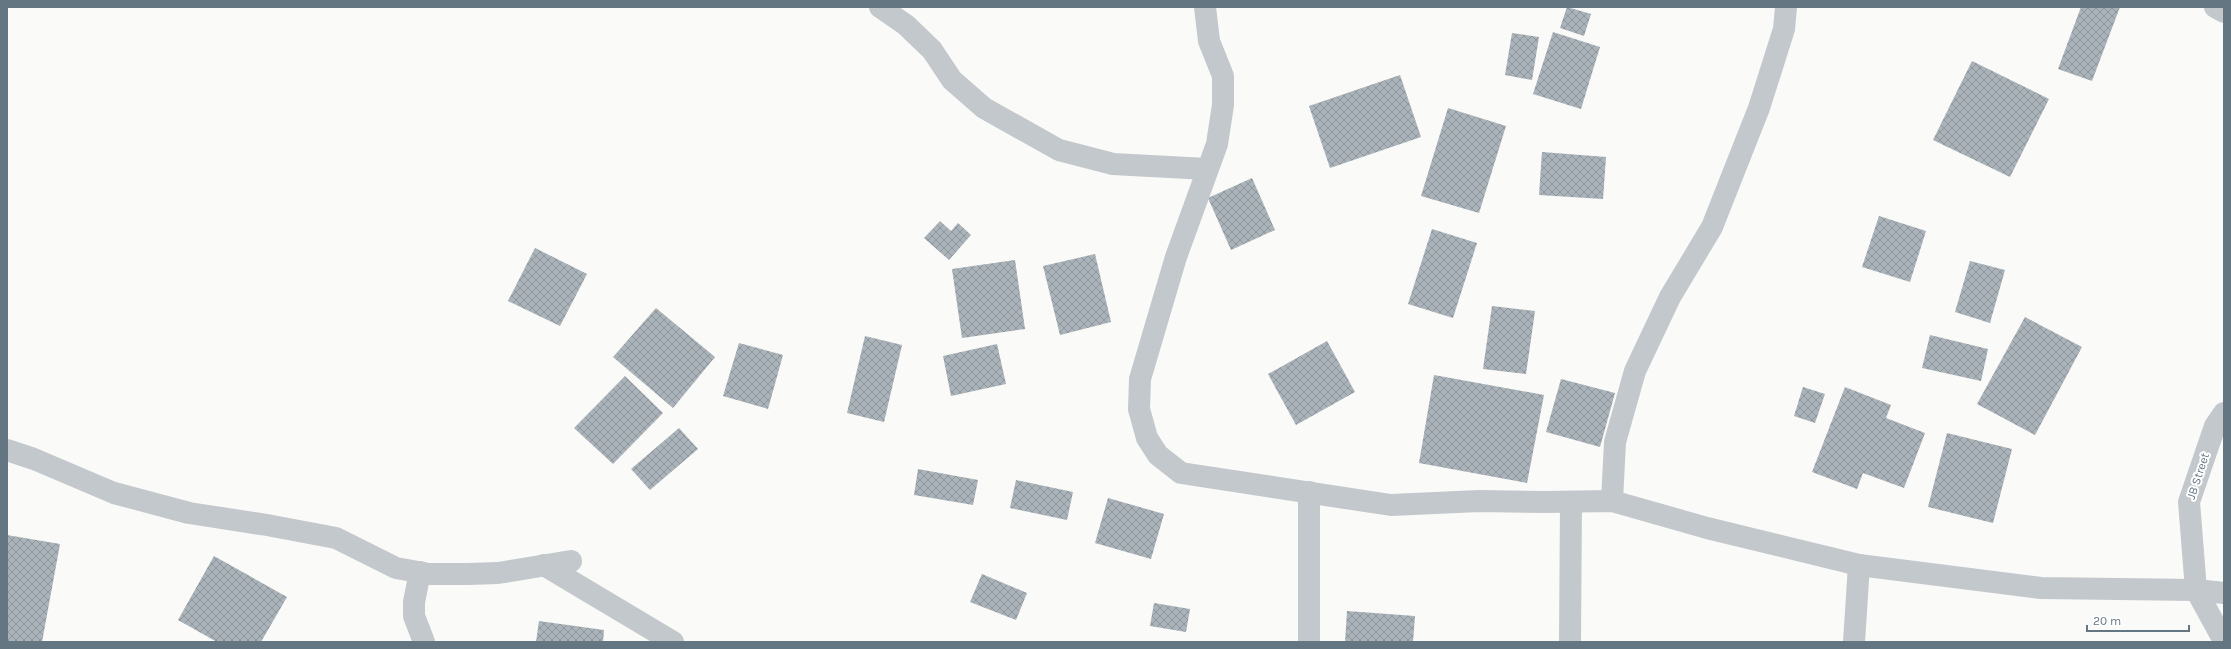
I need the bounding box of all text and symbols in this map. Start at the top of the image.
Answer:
street label: JB Street [2184,451,2212,501]
scale bar [2087,607,2189,633]
text: 20 m [2093,614,2121,628]

